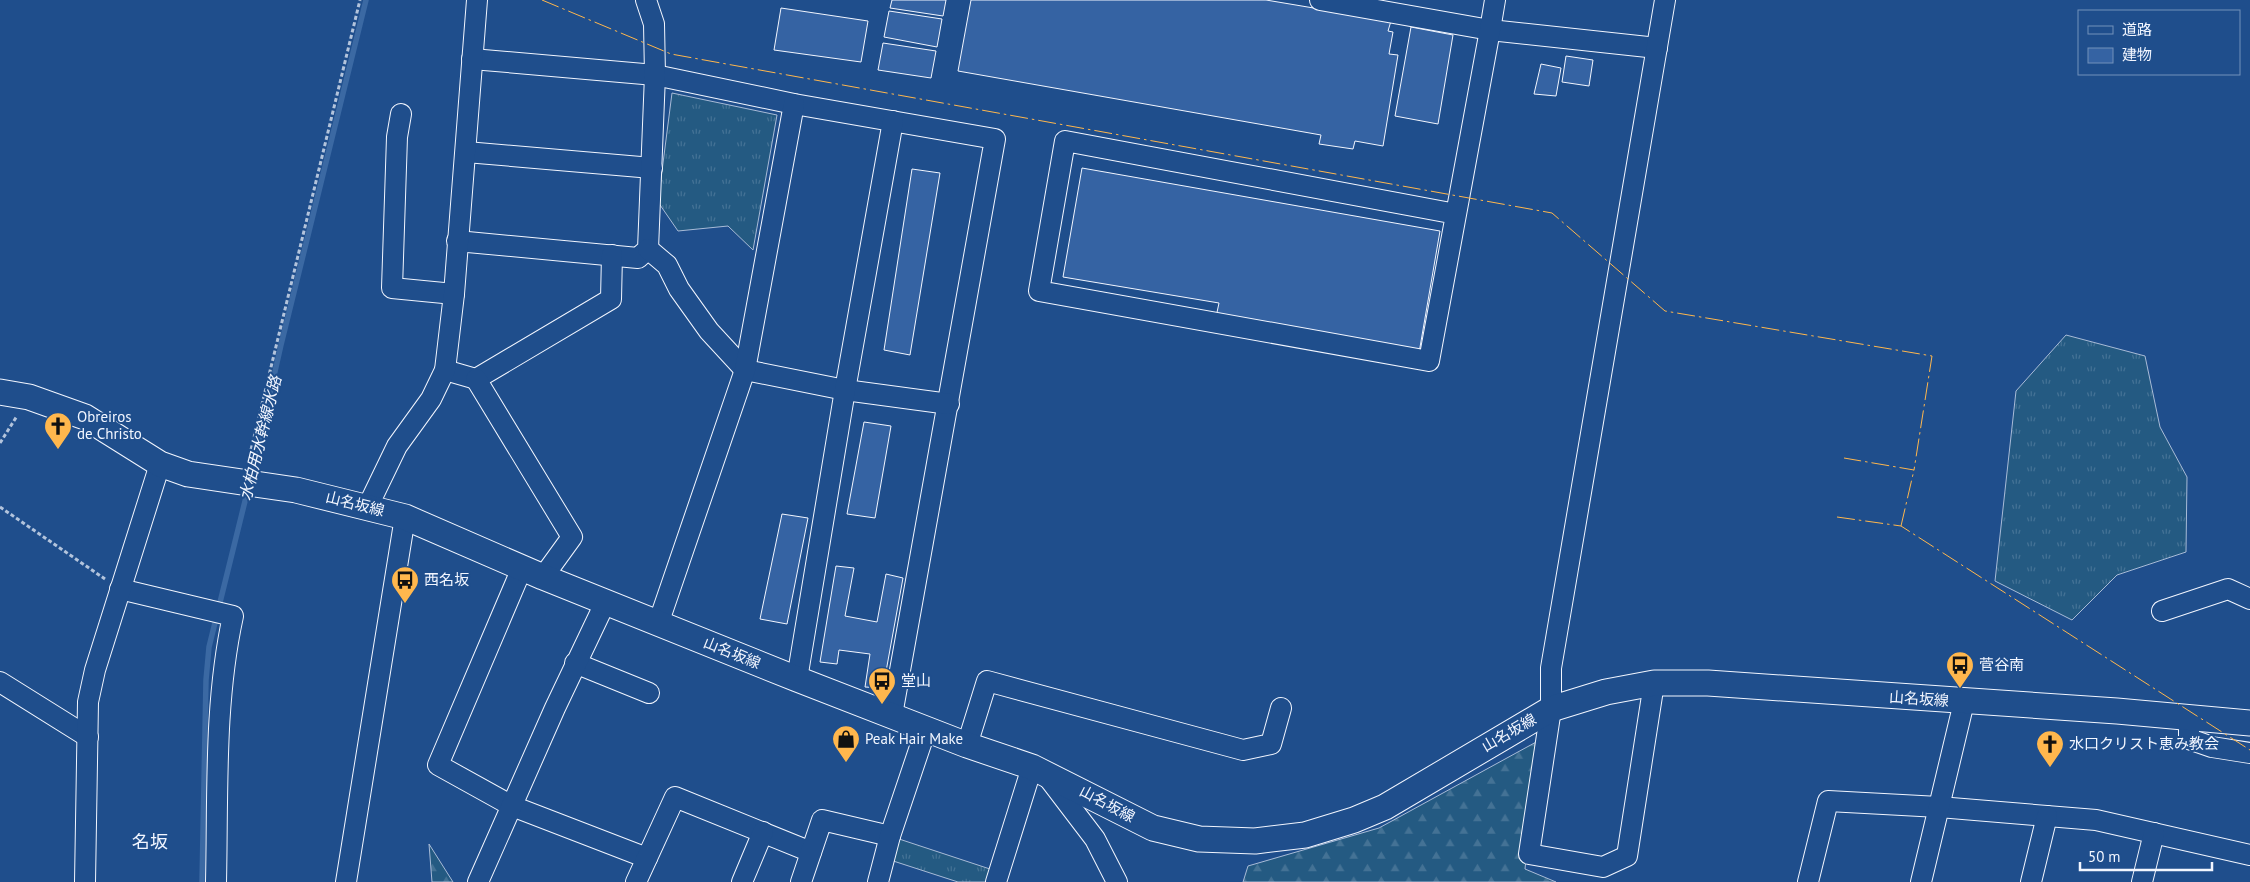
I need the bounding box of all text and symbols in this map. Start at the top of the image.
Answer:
legend [2078,10,2240,75]
text: 道路 [2122,20,2152,39]
text: 建物 [2122,45,2152,64]
water label: 水柏用水幹線水路 [235,372,286,503]
place label: Obreiros de Christo [77,407,142,443]
church icon: Obreiros de Christo [43,411,73,450]
street label: 山名坂線 [324,487,387,520]
bus stop icon: 西名坂 [390,565,420,604]
place label: 西名坂 [424,570,469,589]
street label: 山名坂線 [701,632,764,673]
bus stop icon: 菅谷南 [1945,650,1975,689]
place label: 菅谷南 [1979,655,2024,674]
bus stop icon: 堂山 [867,666,897,705]
place label: 堂山 [901,671,931,690]
street label: 山名坂線 [1888,687,1950,710]
street label: 山名坂線 [1478,709,1539,756]
shop icon: Peak Hair Make [831,724,861,763]
place label: Peak Hair Make [865,729,963,748]
church icon: 水口クリスト恵み教会 [2035,729,2065,768]
place label: 水口クリスト恵み教会 [2069,734,2219,753]
street label: 山名坂線 [1076,781,1138,826]
district label: 名坂 [132,830,168,853]
scale bar [2080,840,2212,872]
text: 50 m [2088,847,2121,866]

